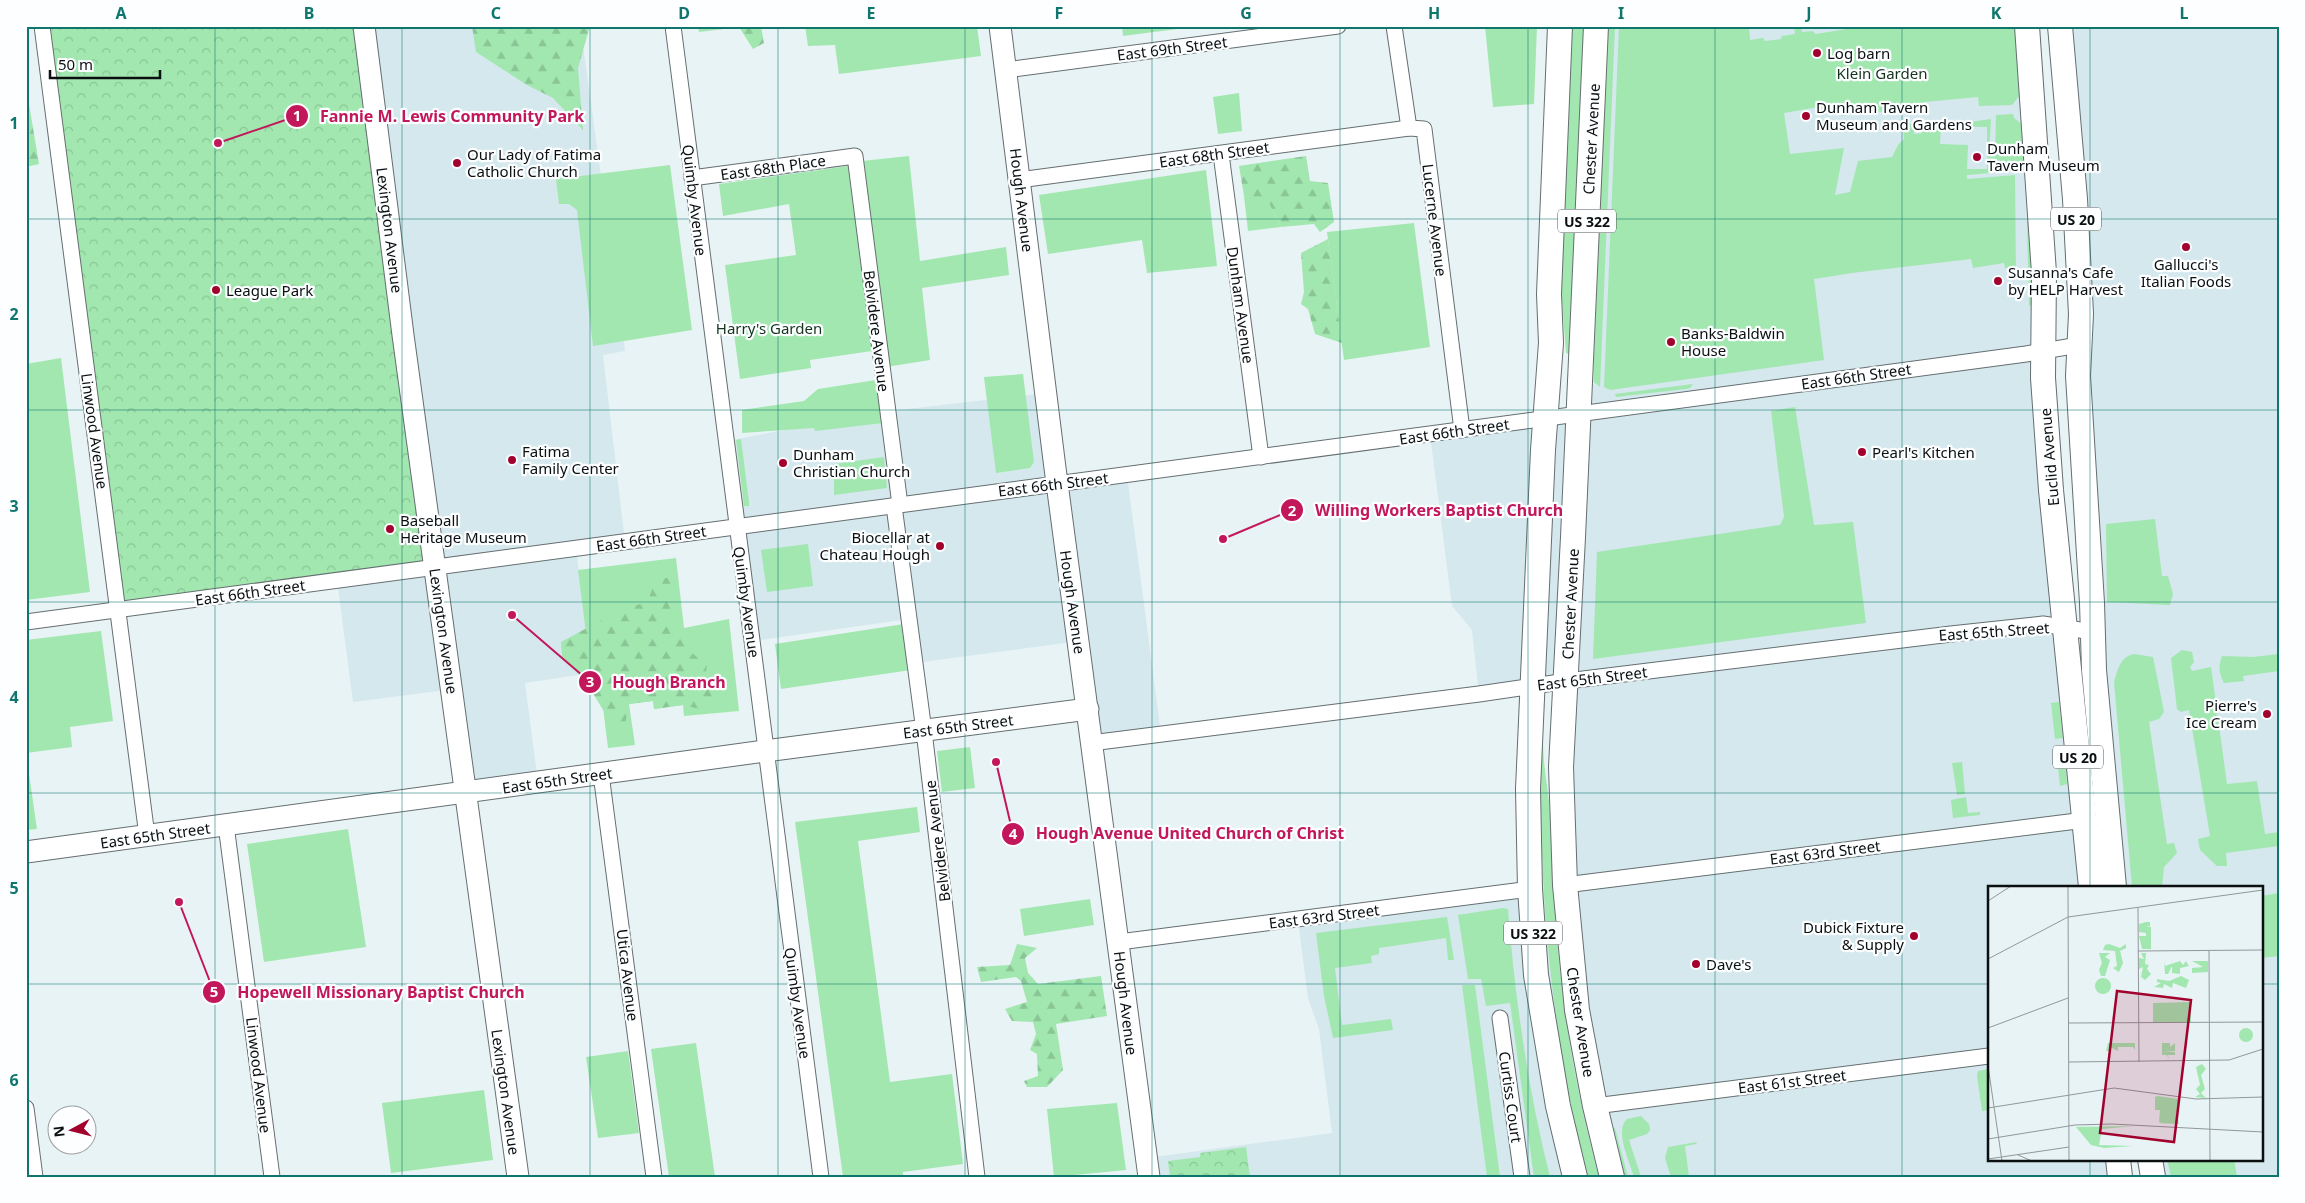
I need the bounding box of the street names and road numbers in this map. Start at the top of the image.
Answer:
street label: East 69th Street [1116,31,1229,65]
street label: Chester Avenue [1578,83,1604,195]
street label: East 68th Street [1158,136,1271,172]
street label: Quimby Avenue [678,143,712,257]
street label: Hough Avenue [1006,147,1038,253]
street label: East 68th Place [719,150,827,184]
street label: Lucerne Avenue [1418,163,1452,277]
street label: Lexington Avenue [372,166,408,294]
road number: US 20 [2051,208,2101,230]
road number: US 322 [1558,210,1616,232]
street label: Dunham Avenue [1223,245,1259,365]
street label: Belvidere Avenue [860,269,894,393]
street label: East 66th Street [1800,358,1913,394]
street label: Linwood Avenue [77,372,113,490]
street label: Euclid Avenue [2035,407,2063,507]
street label: East 66th Street [1398,413,1511,449]
street label: East 66th Street [997,467,1110,501]
street label: East 66th Street [595,520,708,556]
street label: Quimby Avenue [729,545,765,659]
street label: Chester Avenue [1557,548,1583,660]
street label: Hough Avenue [1056,549,1090,655]
street label: Lexington Avenue [425,567,463,695]
street label: East 66th Street [194,574,307,610]
street label: East 65th Street [1938,617,2051,645]
street label: East 65th Street [1536,661,1649,695]
street label: East 65th Street [902,709,1015,743]
road number: US 20 [2053,746,2103,769]
street label: East 65th Street [501,762,614,798]
street label: Belvidere Avenue [920,779,954,903]
street label: East 65th Street [99,817,212,853]
street label: East 63rd Street [1769,835,1882,869]
street label: East 63rd Street [1268,899,1381,933]
road number: US 322 [1504,921,1562,944]
street label: Utica Avenue [612,928,644,1022]
street label: Quimby Avenue [780,946,816,1060]
street label: Hough Avenue [1110,950,1142,1056]
street label: Chester Avenue [1562,966,1600,1078]
street label: Linwood Avenue [242,1016,276,1134]
street label: Lexington Avenue [487,1028,525,1156]
street label: Curtiss Court [1495,1050,1527,1144]
street label: East 61st Street [1737,1064,1848,1098]

